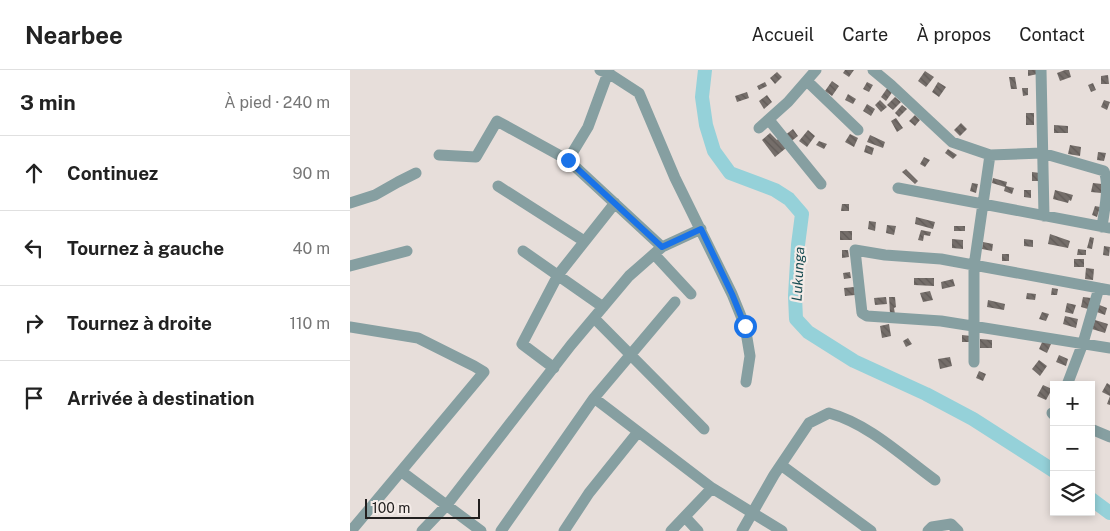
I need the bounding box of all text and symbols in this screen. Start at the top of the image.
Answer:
text: Nearbee [25,21,123,49]
text: Accueil [752,24,814,45]
text: Carte [842,24,888,45]
text: À propos [916,24,991,45]
text: Contact [1019,24,1085,45]
text: 3 min [20,90,76,115]
text: À pied · 240 m [224,93,330,112]
route end [557,149,580,172]
icon: ahead [20,159,48,187]
text: Continuez [67,162,158,184]
text: 90 m [293,164,330,183]
icon: left [20,234,48,262]
text: Tournez à gauche [67,237,224,259]
text: 40 m [292,239,330,258]
water label: Lukunga [789,246,807,302]
icon: right [20,309,48,337]
text: Tournez à droite [67,312,212,334]
text: 110 m [289,314,330,333]
route start [734,315,757,338]
map controls [1050,381,1095,516]
button: + [1050,381,1095,426]
icon: arrive [20,384,48,412]
text: Arrivée à destination [67,387,255,409]
button: − [1050,426,1095,471]
button: layers [1050,471,1095,516]
scale bar [365,496,480,519]
text: 100 m [372,500,410,516]

